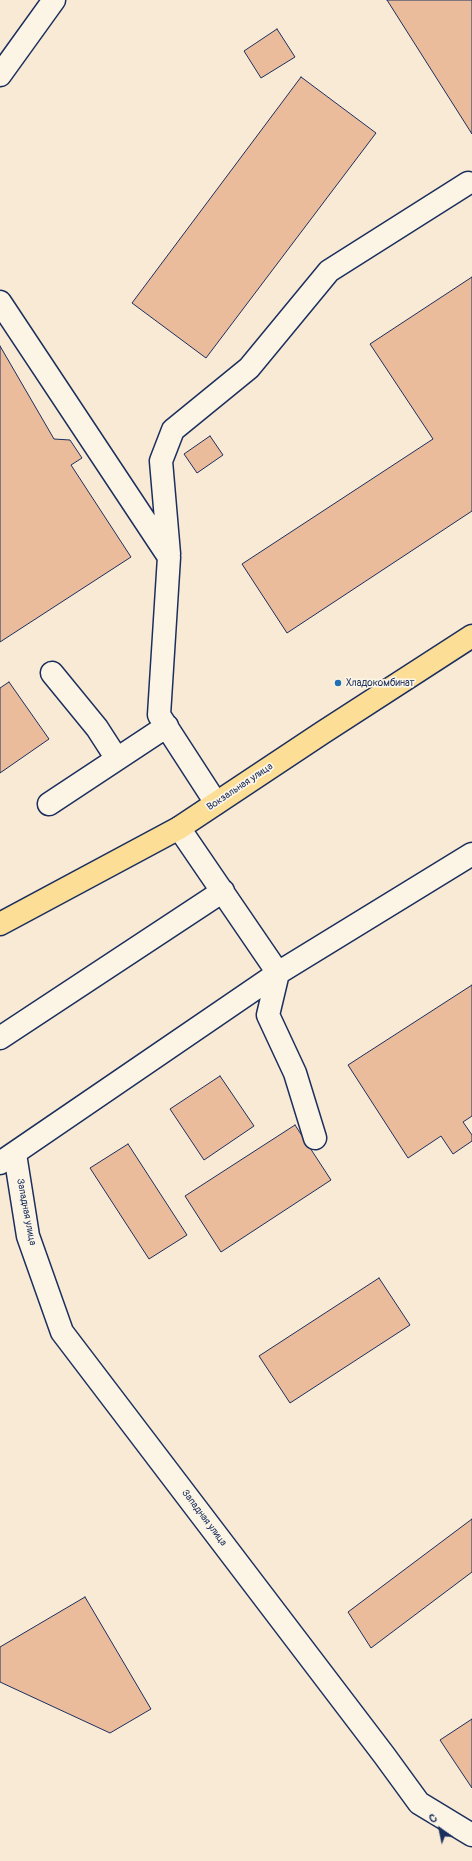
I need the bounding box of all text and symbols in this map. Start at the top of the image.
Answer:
place label: Хладокомбинат [346,677,415,689]
marker: Хладокомбинат [333,678,343,688]
street label: Вокзальная улица [205,761,275,813]
street label: Западная улица [14,1178,38,1246]
street label: Западная улица [179,1487,229,1549]
north arrow [420,1809,460,1849]
text: С [427,1811,440,1826]

